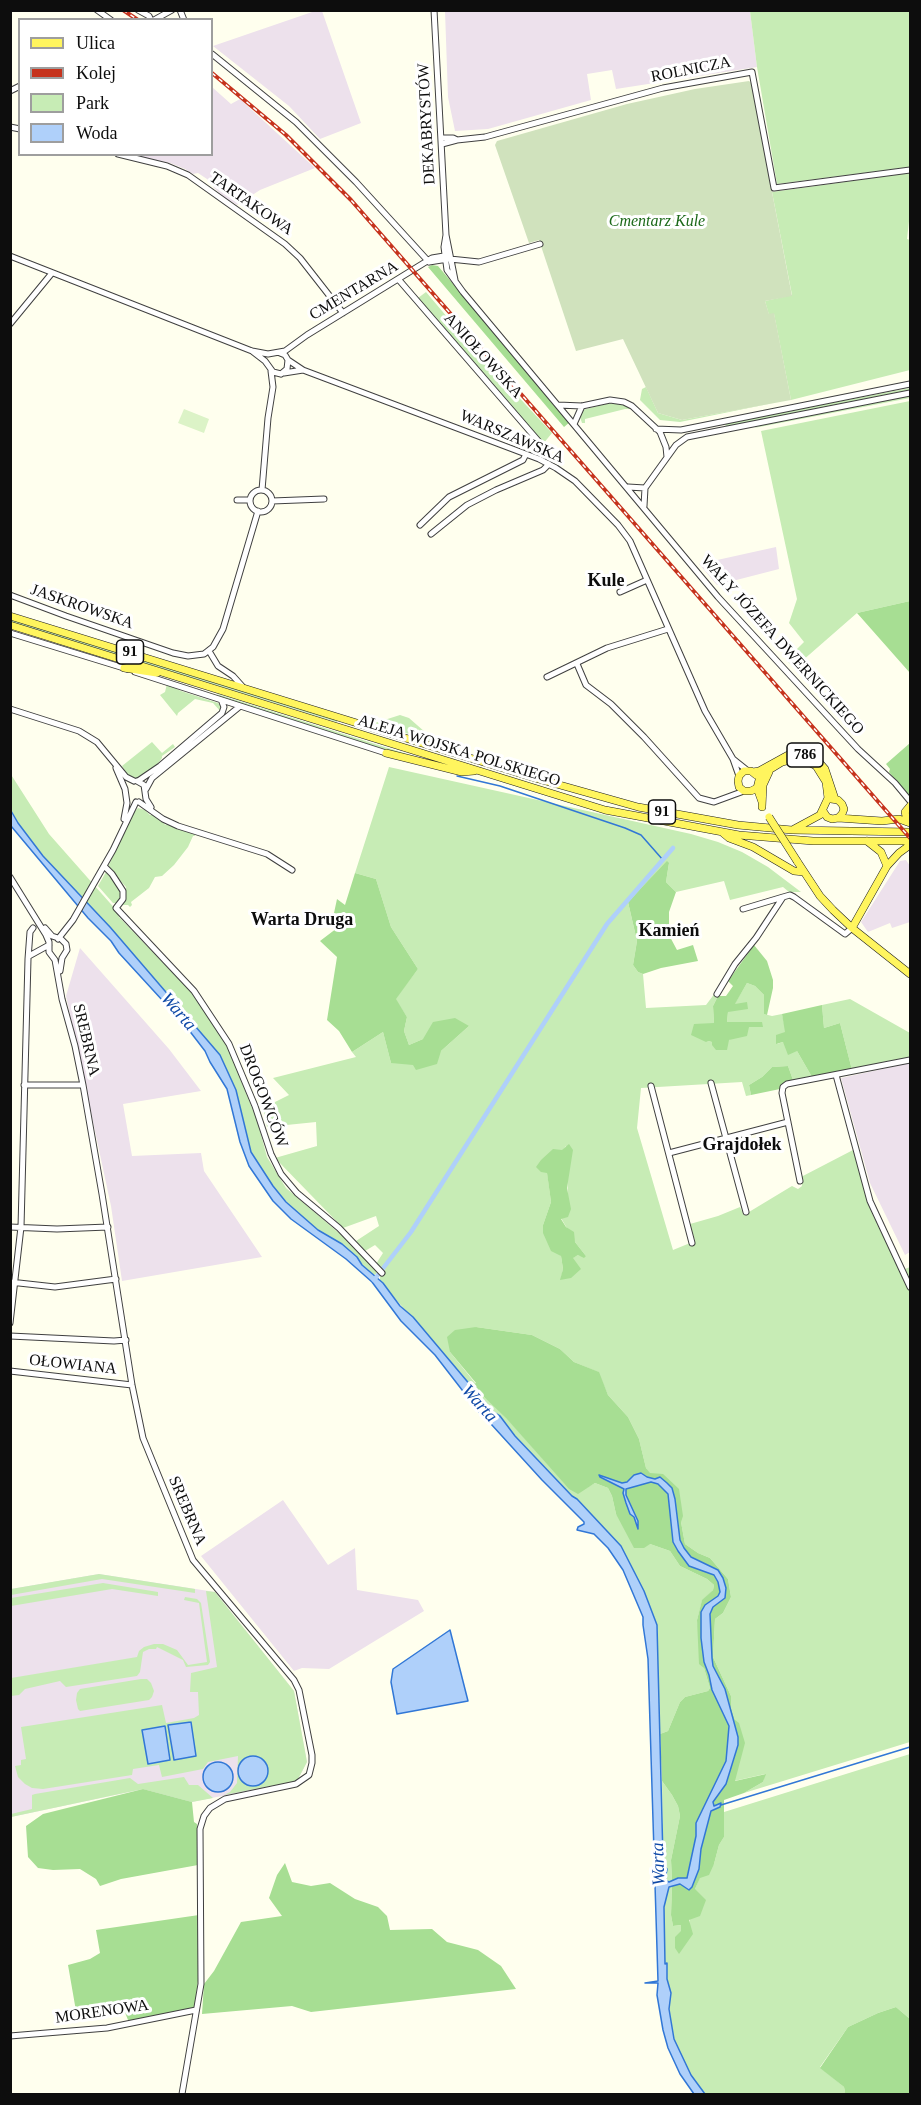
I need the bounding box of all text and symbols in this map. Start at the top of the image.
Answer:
legend [18,18,213,156]
text: Ulica [76,33,115,53]
street label: ROLNICZA [649,53,733,87]
text: Kolej [76,63,116,83]
street label: DEKABRYSTÓW [414,63,440,185]
text: Park [76,93,109,113]
text: Woda [76,123,118,143]
street label: TARTAKOWA [205,168,297,240]
park label: Cmentarz Kule [609,212,705,232]
street label: CMENTARNA [306,257,402,325]
street label: ANIOŁOWSKA [440,309,526,403]
street label: WARSZAWSKA [457,406,567,468]
street label: WAŁY JÓZEFA DWERNICKIEGO [696,551,868,739]
district label: Kule [587,570,625,592]
street label: JASKROWSKA [28,580,136,634]
road number: 91 [116,640,144,664]
street label: ALEJA WOJSKA POLSKIEGO [355,711,563,791]
road number: 786 [787,743,823,767]
road number: 91 [648,800,676,824]
district label: Warta Druga [251,909,353,931]
district label: Kamień [639,920,699,942]
water label: Warta [156,989,200,1035]
street label: SREBRNA [68,1002,104,1078]
street label: DROGOWCÓW [234,1042,292,1150]
district label: Grajdołek [703,1134,781,1156]
street label: OŁOWIANA [28,1351,118,1379]
water label: Warta [456,1381,502,1427]
street label: SREBRNA [164,1473,210,1549]
water label: Warta [647,1842,671,1886]
street label: MORENOWA [54,1996,150,2028]

